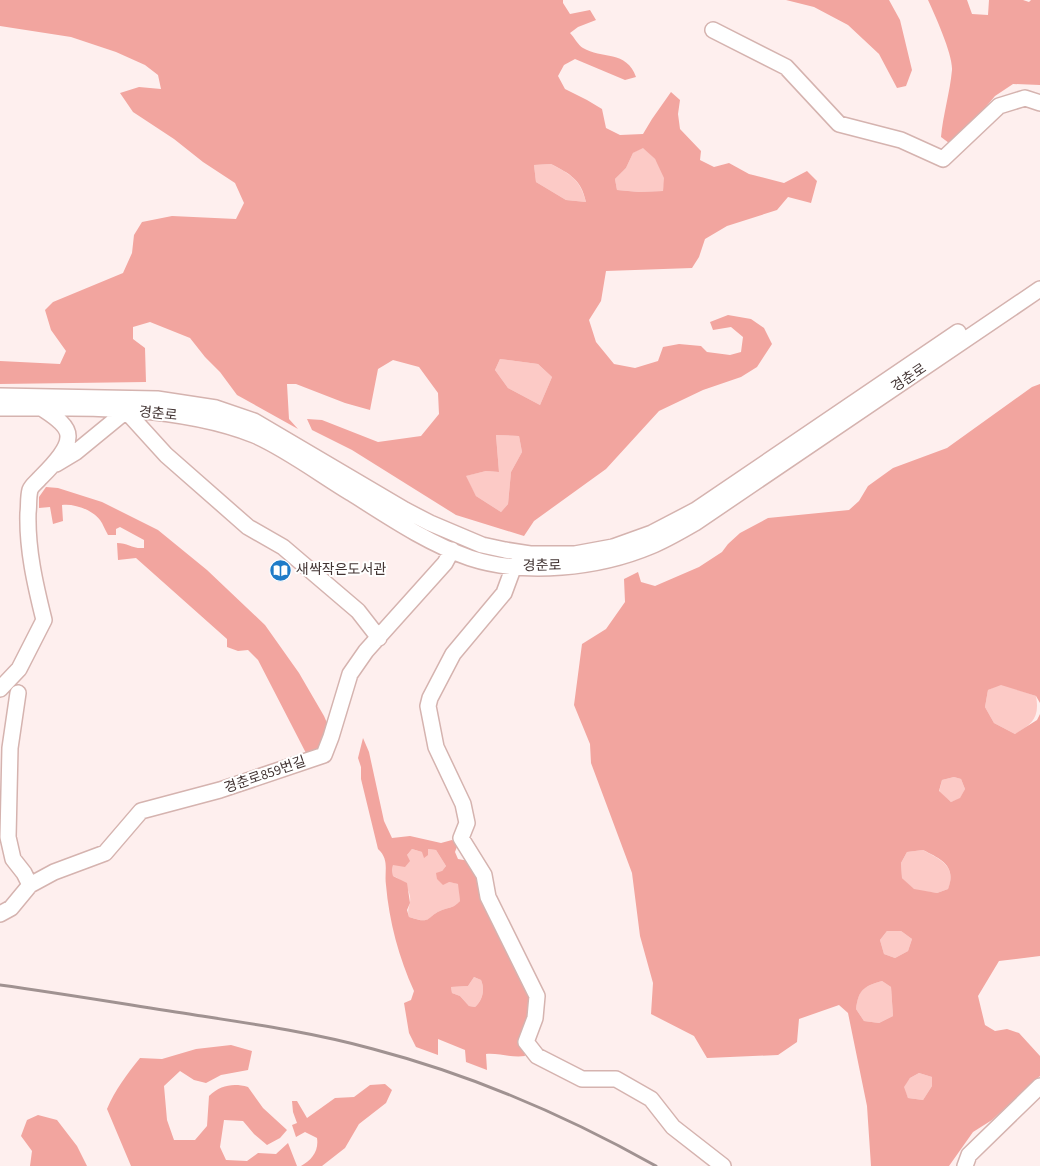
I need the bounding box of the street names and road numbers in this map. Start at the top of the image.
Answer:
street label: 경춘로 [887,359,931,397]
street label: 경춘로 [138,402,178,426]
street label: 경춘로 [523,556,562,576]
street label: 경춘로859번길 [221,752,309,798]

